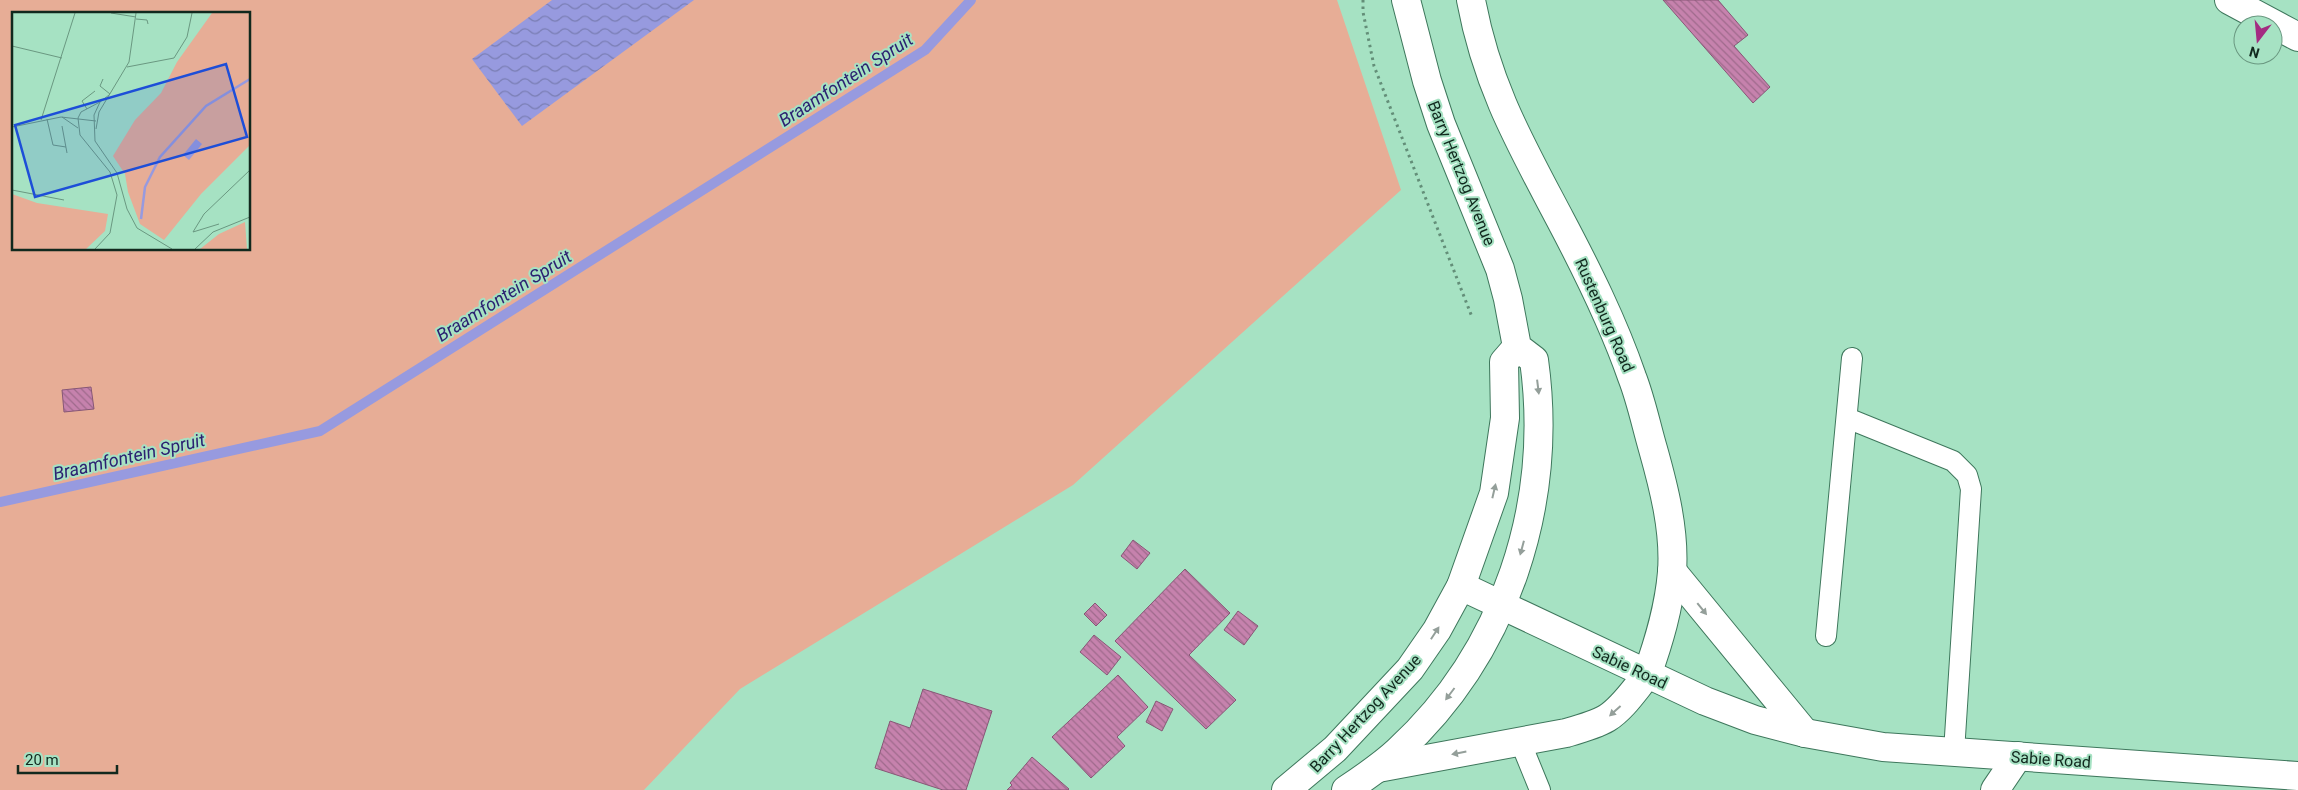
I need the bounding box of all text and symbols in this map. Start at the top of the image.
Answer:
inset map [12,12,250,250]
north arrow [2233,15,2283,65]
water label: Braamfontein Spruit [775,28,917,131]
text: N [2247,43,2261,62]
street label: Barry Hertzog Avenue [1424,98,1499,248]
water label: Braamfontein Spruit [432,245,575,346]
street label: Rustenburg Road [1571,256,1638,375]
one-way arrow [1534,380,1542,396]
water label: Braamfontein Spruit [51,429,207,484]
one-way arrow [1490,483,1498,498]
one-way arrow [1518,541,1526,556]
one-way arrow [1697,602,1708,615]
one-way arrow [1430,626,1440,639]
street label: Sabie Road [1589,642,1670,693]
street label: Barry Hertzog Avenue [1306,650,1425,776]
one-way arrow [1445,687,1455,701]
one-way arrow [1609,705,1621,717]
scale bar [18,742,116,774]
street label: Sabie Road [2010,747,2092,772]
one-way arrow [1452,749,1467,757]
text: 20 m [25,751,59,769]

